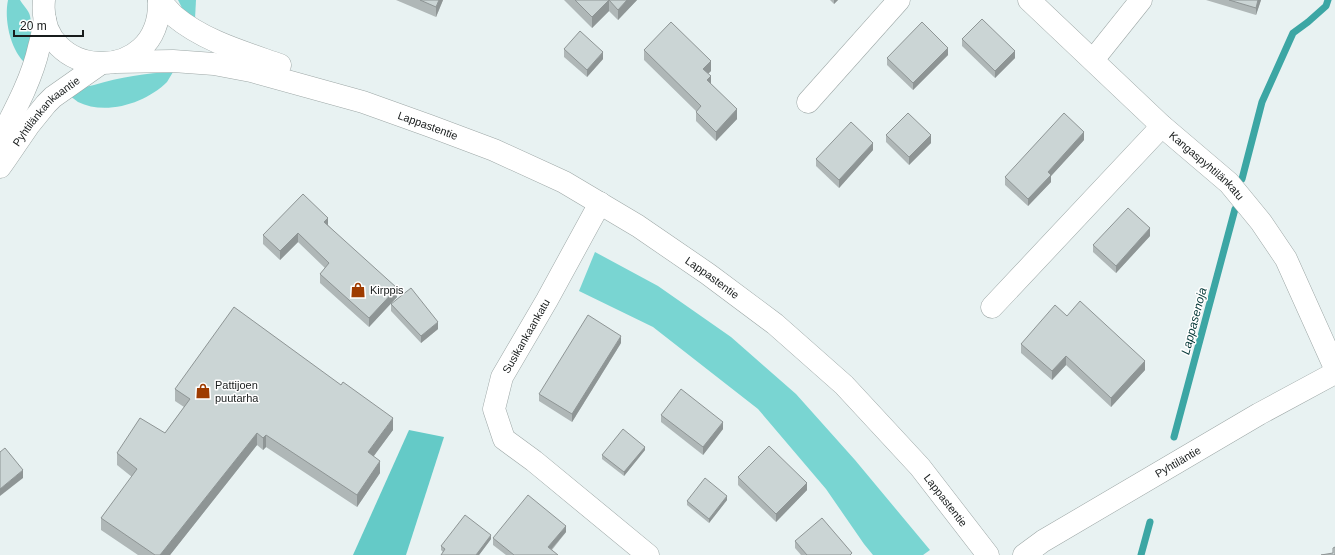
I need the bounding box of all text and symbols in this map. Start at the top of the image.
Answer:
scale bar [14,12,83,38]
text: 20 m [20,19,47,33]
street label: Pyhtilänkankaantie [10,74,82,148]
street label: Lappastentie [396,109,460,142]
street label: Kangaspyhtilänkatu [1167,129,1246,202]
street label: Lappastentie [683,254,741,301]
shop icon: Kirppis [349,281,367,299]
place label: Kirppis [370,284,404,296]
water label: Lappasenoja [1178,286,1210,356]
street label: Susikankaankatu [500,297,552,375]
place label: Pattijoen puutarha [215,379,259,404]
shop icon: Pattijoen puutarha [194,382,212,400]
street label: Pyhtiläntie [1153,444,1203,480]
street label: Lappastentie [922,472,970,529]

